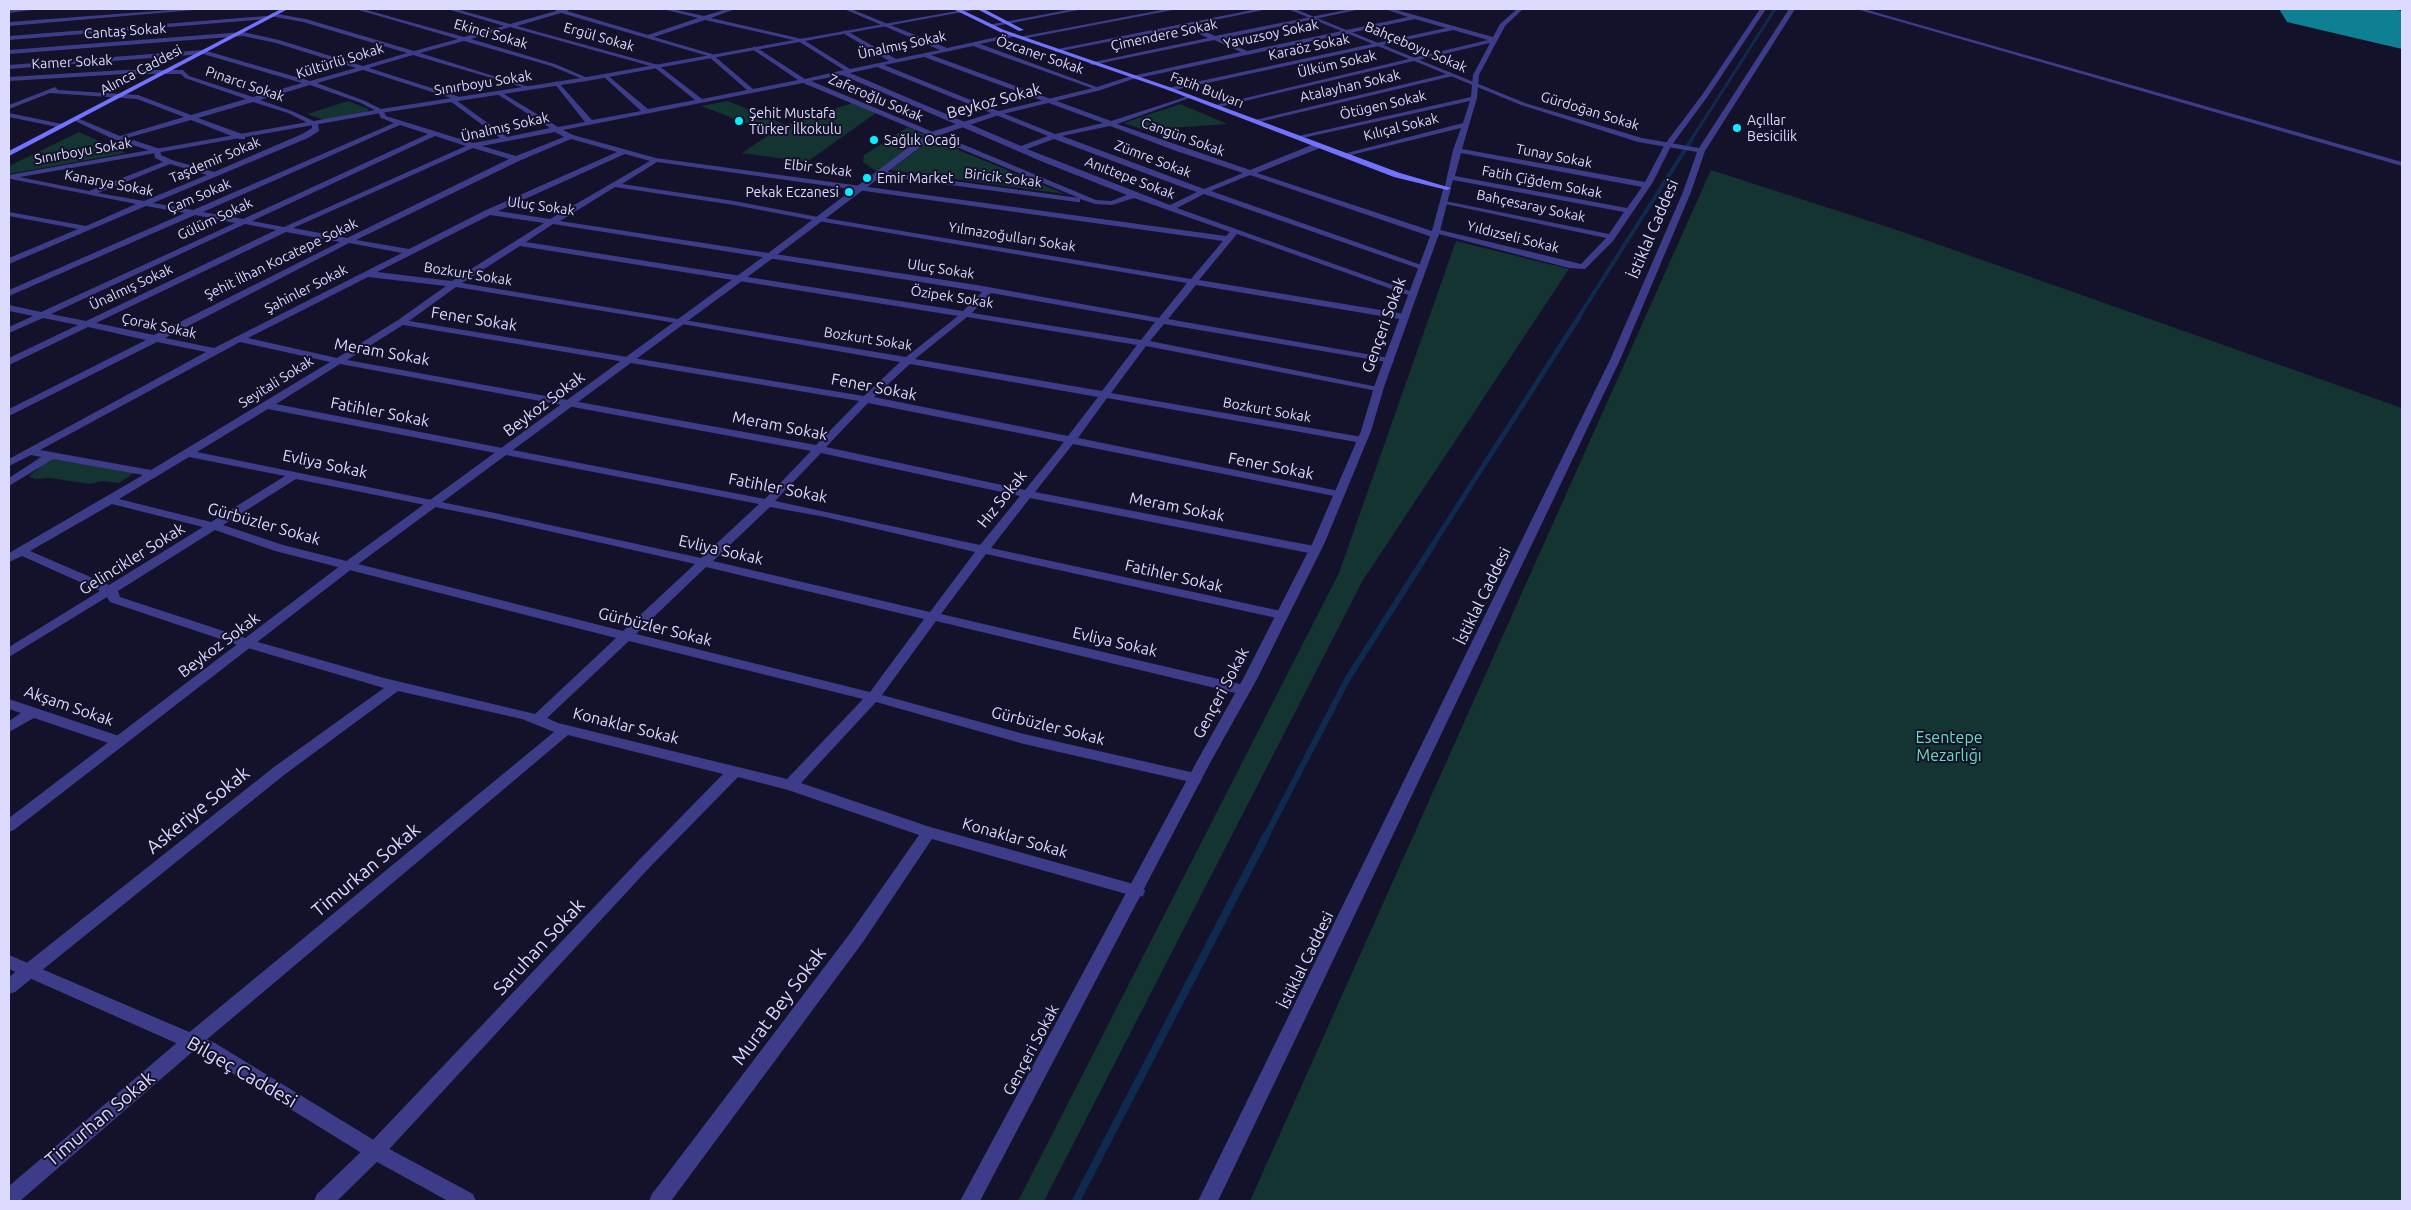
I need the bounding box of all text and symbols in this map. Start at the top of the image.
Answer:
street label: Ekinci Sokak [452,15,530,53]
street label: Çimendere Sokak [1109,15,1219,55]
street label: Yavuzsoy Sokak [1222,16,1320,52]
street label: Bahçeboyu Sokak [1362,18,1470,76]
street label: Ergül Sokak [562,19,636,55]
street label: Cantaş Sokak [83,20,167,42]
street label: Ünalmış Sokak [856,27,948,63]
street label: Karaöz Sokak [1267,30,1351,64]
street label: Özcaner Sokak [994,32,1086,78]
street label: Kültürlü Sokak [294,40,386,82]
street label: Alınca Caddesi [97,41,185,99]
street label: Ülküm Sokak [1296,47,1378,81]
street label: Kamer Sokak [31,51,113,73]
street label: Pınarcı Sokak [203,63,287,105]
street label: Atalayhan Sokak [1298,66,1402,106]
street label: Sınırboyu Sokak [433,67,533,99]
street label: Fatih Bulvarı [1168,68,1246,112]
street label: Zaferoğlu Sokak [826,70,926,126]
street label: Beykoz Sokak [945,79,1043,123]
street label: Ötügen Sokak [1338,87,1428,123]
street label: Gürdoğan Sokak [1539,88,1641,134]
place label: Şehit Mustafa Türker İlkokulu [749,105,842,138]
street label: Ünalmış Sokak [459,109,551,145]
street label: Kılıçal Sokak [1362,110,1440,144]
place label: Açıllar Besicilik [1747,112,1797,144]
street label: Cangün Sokak [1139,114,1227,160]
marker: Şehit Mustafa Türker İlkokulu [733,115,745,127]
marker: Açıllar Besicilik [1731,122,1743,134]
place label: Sağlık Ocağı [884,132,960,148]
street label: Taşdemir Sokak [167,133,263,187]
street label: Sınırboyu Sokak [33,134,133,168]
marker: Sağlık Ocağı [868,134,880,146]
street label: Zümre Sokak [1112,137,1194,181]
street label: Tunay Sokak [1514,140,1594,172]
street label: Anıttepe Sokak [1083,153,1177,203]
street label: Elbir Sokak [783,155,853,181]
street label: Fatih Çiğdem Sokak [1480,162,1604,202]
street label: Biricik Sokak [963,165,1043,191]
street label: Kanarya Sokak [63,166,155,200]
place label: Emir Market [877,170,954,186]
marker: Emir Market [861,172,873,184]
street label: Çam Sokak [164,175,234,217]
street label: İstiklal Caddesi [1623,176,1683,282]
place label: Pekak Eczanesi [745,184,839,200]
marker: Pekak Eczanesi [843,186,855,198]
street label: Bahçesaray Sokak [1475,186,1587,226]
street label: Uluç Sokak [506,193,576,219]
street label: Gülüm Sokak [175,194,255,244]
street label: Şehit İlhan Kocatepe Sokak [202,215,360,303]
street label: Yıldızseli Sokak [1465,217,1561,257]
street label: Yılmazoğulları Sokak [947,219,1077,255]
street label: Uluç Sokak [906,255,976,283]
street label: Bozkurt Sokak [423,259,513,289]
street label: Ünalmış Sokak [87,260,175,314]
street label: Şahinler Sokak [262,261,350,317]
street label: Gençeri Sokak [1358,274,1410,376]
street label: Özipek Sokak [909,282,995,312]
street label: Fener Sokak [430,303,518,335]
street label: Çorak Sokak [120,310,198,342]
street label: Bozkurt Sokak [823,324,913,354]
street label: Meram Sokak [333,334,431,370]
street label: Seyitali Sokak [236,352,316,412]
street label: Beykoz Sokak [500,367,588,441]
street label: Fener Sokak [829,369,919,405]
street label: Fatihler Sokak [329,393,431,431]
street label: Bozkurt Sokak [1222,394,1312,426]
street label: Meram Sokak [731,407,829,445]
street label: Evliya Sokak [281,446,369,482]
street label: Fener Sokak [1226,448,1316,484]
street label: Hız Sokak [973,466,1031,532]
street label: Fatihler Sokak [727,469,829,507]
street label: Meram Sokak [1128,488,1226,526]
street label: Gürbüzler Sokak [205,499,323,549]
street label: Gelincikler Sokak [76,519,188,599]
street label: Evliya Sokak [677,531,765,569]
street label: İstiklal Caddesi [1451,544,1515,648]
street label: Fatihler Sokak [1123,555,1225,597]
street label: Gürbüzler Sokak [596,604,714,650]
street label: Beykoz Sokak [175,608,263,682]
street label: Evliya Sokak [1071,623,1159,661]
street label: Gençeri Sokak [1189,644,1253,742]
street label: Akşam Sokak [22,682,116,730]
street label: Gürbüzler Sokak [989,703,1107,749]
street label: Konaklar Sokak [571,704,681,748]
park label: Esentepe Mezarlığı [1915,728,1983,766]
street label: Askeriye Sokak [142,761,254,859]
street label: Konaklar Sokak [960,814,1070,862]
street label: Timurkan Sokak [307,818,425,922]
street label: Saruhan Sokak [489,894,589,1000]
street label: İstiklal Caddesi [1274,908,1338,1012]
street label: Murat Bey Sokak [727,942,831,1070]
street label: Gençeri Sokak [999,1001,1063,1099]
street label: Bilgeç Caddesi [183,1031,301,1113]
street label: Timurhan Sokak [41,1067,159,1171]

